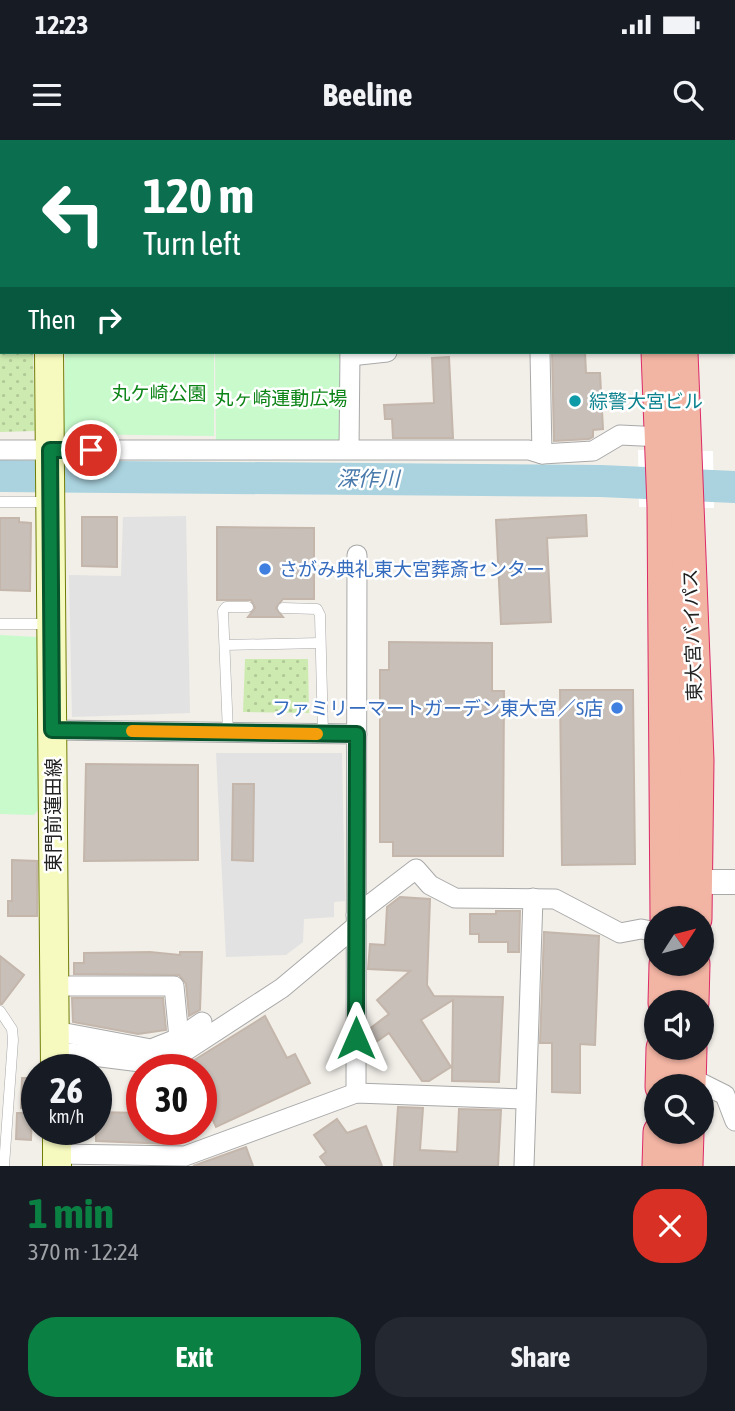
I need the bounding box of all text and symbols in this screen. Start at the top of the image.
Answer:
text: 12:23 [35,10,89,40]
icon: menu [28,76,66,114]
text: Beeline [323,76,412,113]
icon: search [669,76,707,114]
text: 120 m [143,167,254,223]
icon: left [28,168,119,259]
text: Turn left [143,225,241,262]
icon: right [90,301,128,339]
text: Then [28,305,76,335]
park label: 丸ケ崎公園 [111,382,207,404]
park label: 丸ヶ崎運動広場 [214,387,348,409]
place label: 綜警大宮ビル [589,390,703,412]
marker: 綜警大宮ビル [567,393,583,409]
pin [61,420,121,480]
icon: arrive [72,431,110,469]
water label: 深作川 [337,466,401,490]
place label: さがみ典礼東大宮葬斎センター [279,558,545,580]
marker: さがみ典礼東大宮葬斎センター [257,561,273,577]
street label: 東大宮バイパス [679,568,705,702]
place label: ファミリーマートガーデン東大宮／S店 [272,697,603,719]
marker: ファミリーマートガーデン東大宮／S店 [609,700,625,716]
street label: 東門前蓮田線 [42,758,64,872]
north arrow [644,906,714,976]
map controls [644,906,714,1144]
button: sound [644,990,714,1060]
position arrow [319,1001,393,1075]
speed limit sign: 30 [126,1054,217,1145]
text: 26 [50,1070,83,1110]
button: search [644,1074,714,1144]
text: km/h [49,1106,84,1127]
text: 1 min [28,1189,114,1237]
button: close [633,1189,707,1263]
text: 370 m · 12:24 [28,1239,139,1265]
button: Exit [28,1317,361,1397]
button: Share [375,1317,707,1397]

